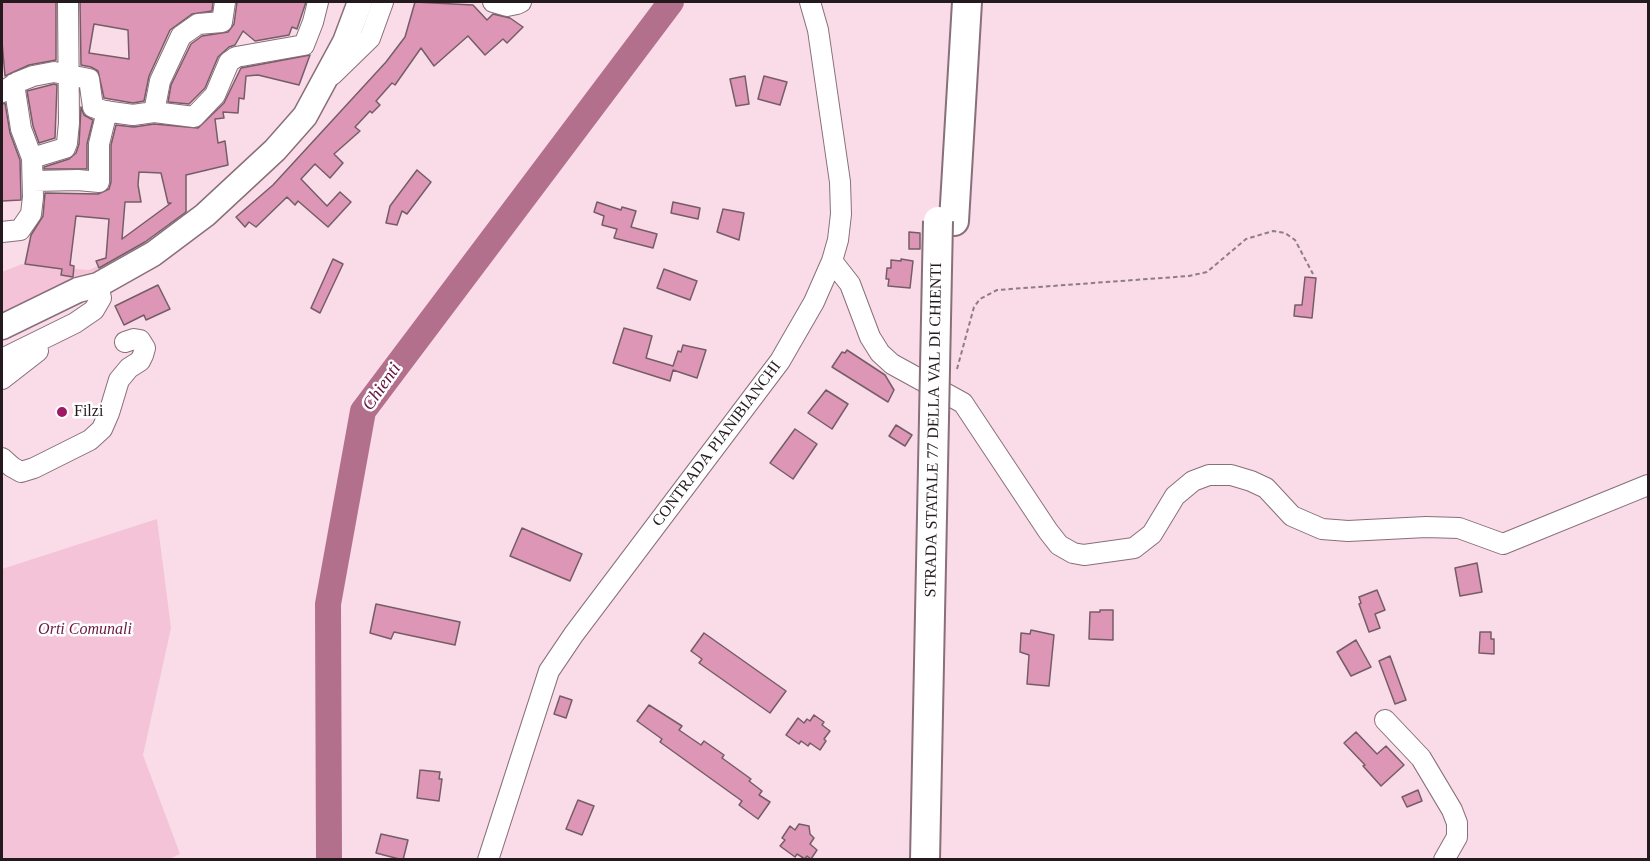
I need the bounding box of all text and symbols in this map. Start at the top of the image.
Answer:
street label: STRADA STATALE 77 DELLA VAL DI CHIENTI [921,262,947,598]
street label: CONTRADA PIANIBIANCHI [648,357,786,531]
water label: Chienti [358,359,406,415]
place label: Filzi [74,402,103,422]
marker: Filzi [55,405,69,419]
park label: Orti Comunali [38,620,132,640]

